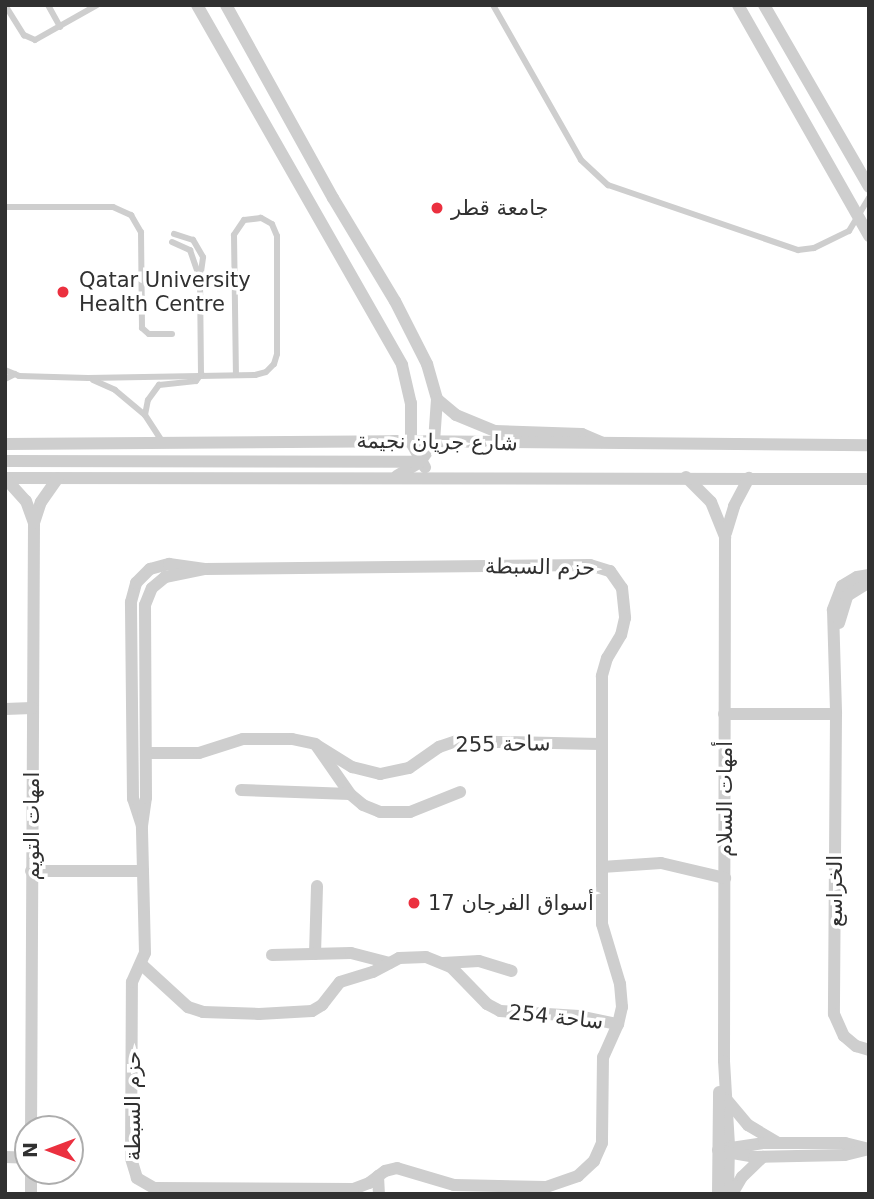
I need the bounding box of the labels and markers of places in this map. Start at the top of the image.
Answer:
place label: جامعة قطر [451,195,549,221]
marker: جامعة قطر [429,200,445,216]
place label: Qatar University Health Centre [79,267,251,317]
marker: Qatar University Health Centre [53,282,73,302]
place label: أسواق الفرجان 17 [428,890,594,916]
marker: أسواق الفرجان 17 [406,895,422,911]

